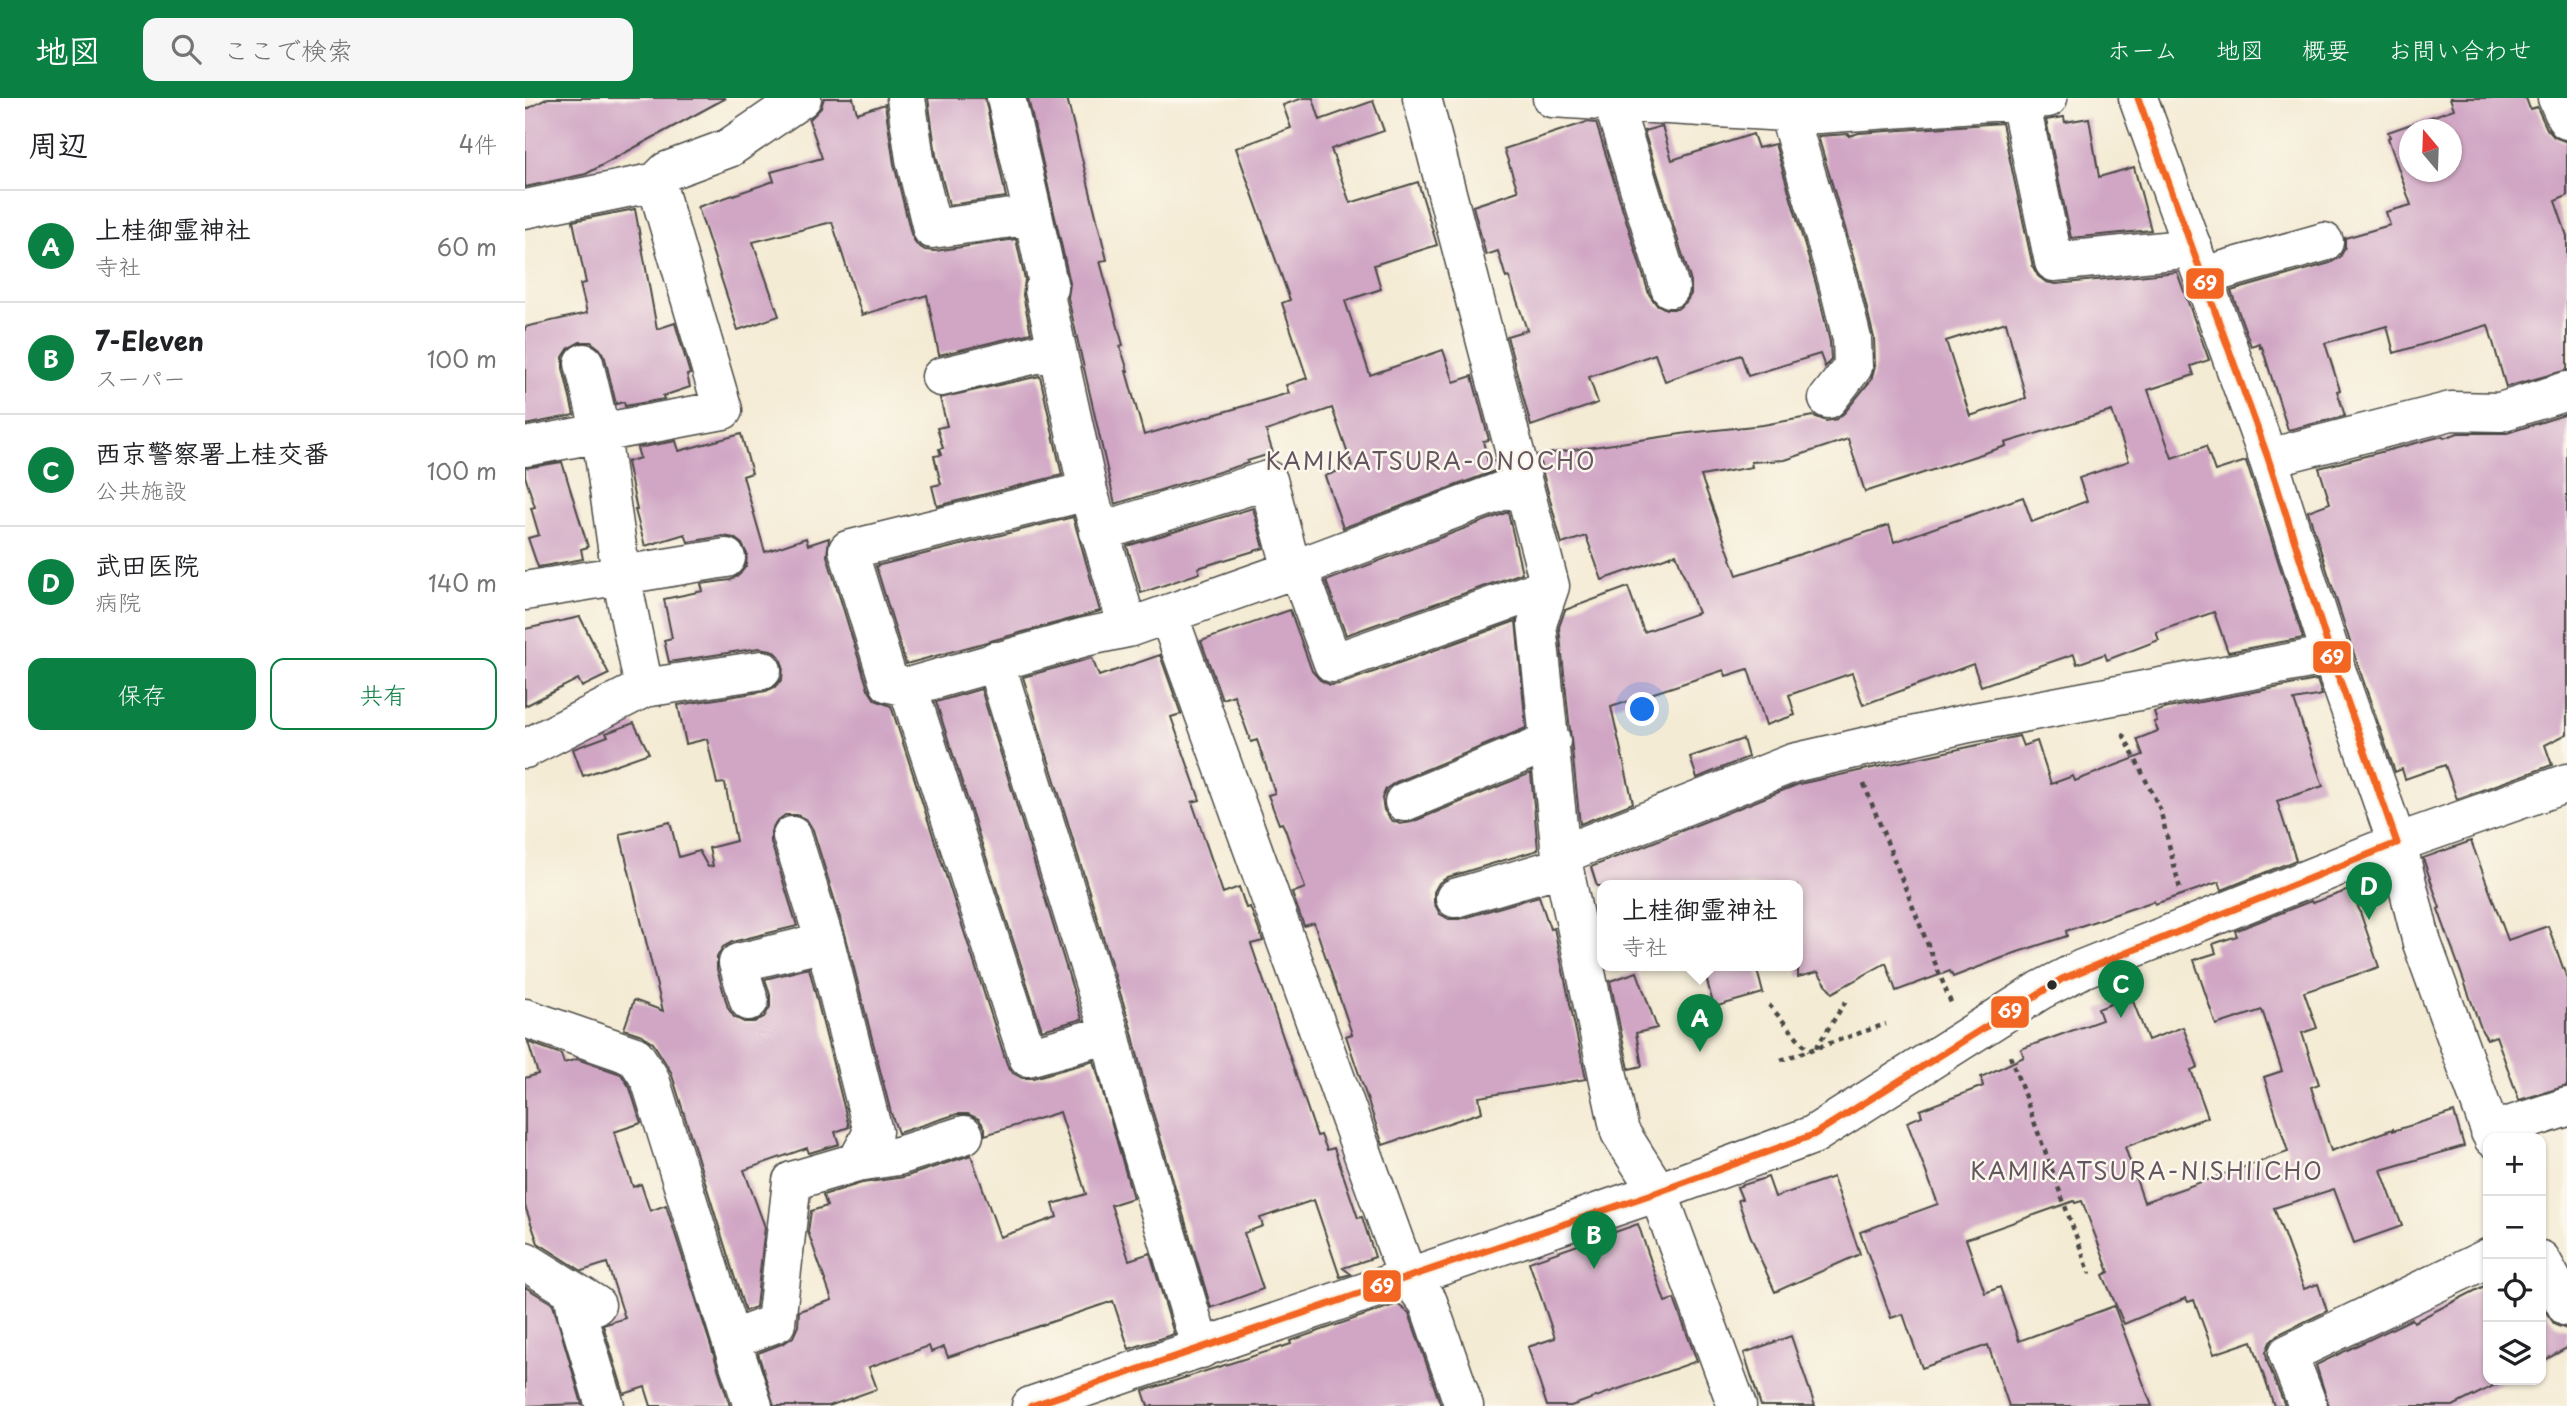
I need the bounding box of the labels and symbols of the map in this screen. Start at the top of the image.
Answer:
north arrow [2399,119,2462,182]
line badge: 69 [2185,267,2225,300]
text: 69 [2193,268,2217,296]
district label: KAMIKATSURA-ONOCHO [1265,443,1597,478]
line badge: 69 [2312,640,2352,674]
text: 69 [2320,642,2344,670]
your location [1625,692,1659,726]
pin: D [2346,862,2392,920]
pin: C [2098,960,2144,1018]
unlabelled marker [2045,978,2059,992]
pin: A [1677,994,1723,1052]
line badge: 69 [1990,995,2030,1029]
text: 69 [1998,996,2022,1024]
district label: KAMIKATSURA-NISHIICHO [1970,1153,2324,1188]
pin: B [1571,1211,1617,1269]
line badge: 69 [1362,1269,1402,1303]
text: 69 [1370,1271,1394,1299]

